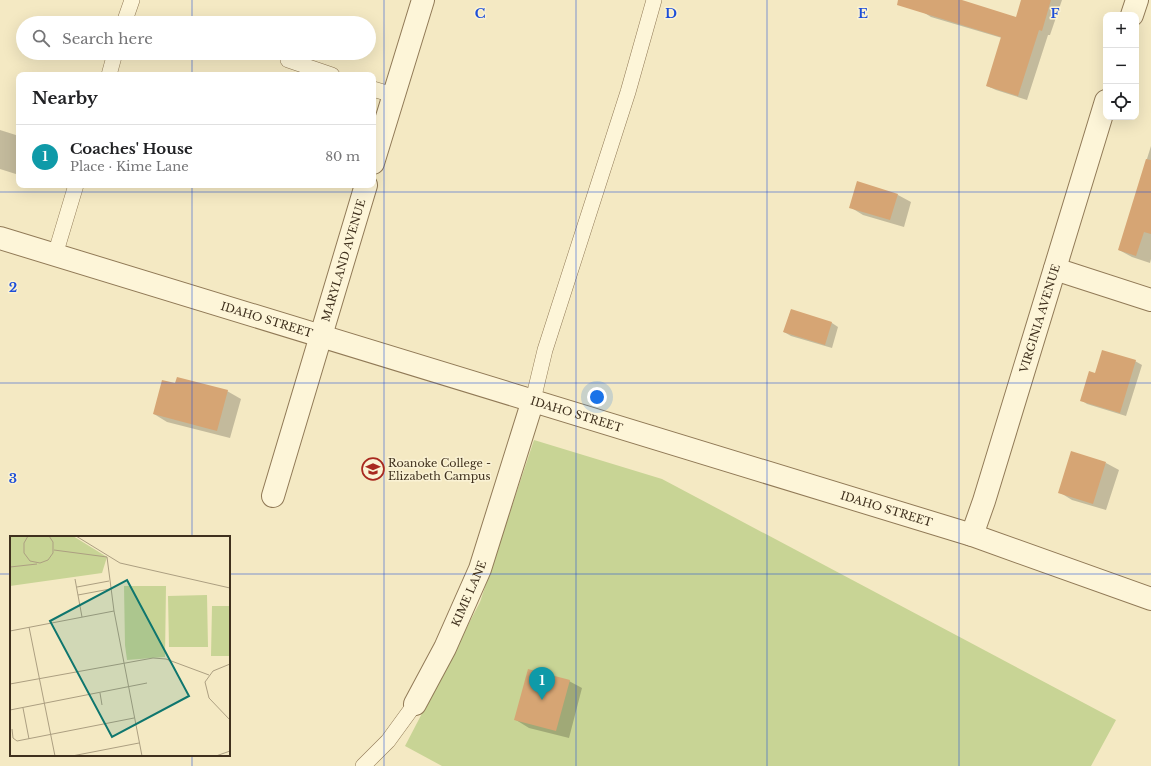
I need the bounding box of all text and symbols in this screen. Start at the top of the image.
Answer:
text: C [475,5,486,22]
text: D [665,5,677,22]
text: E [858,5,868,22]
text: F [1051,5,1060,22]
map controls [1103,12,1139,120]
button: + [1103,12,1139,48]
search box [16,16,376,60]
icon: search [30,27,52,49]
text: Search here [62,29,153,48]
button: − [1103,48,1139,84]
button: locate [1103,84,1139,120]
text: Nearby [32,88,98,109]
text: Coaches' House [70,139,193,158]
text: 1 [42,148,48,165]
text: 80 m [325,148,360,165]
text: Place · Kime Lane [70,158,189,175]
street label: MARYLAND AVENUE [319,197,368,323]
street label: VIRGINIA AVENUE [1016,262,1063,375]
text: 2 [9,279,17,296]
street label: IDAHO STREET [219,299,315,340]
your location [587,387,607,407]
street label: IDAHO STREET [529,394,625,435]
school or university icon: Roanoke College - Elizabeth Campus [360,456,386,482]
place label: Roanoke College - Elizabeth Campus [388,456,491,483]
text: 3 [9,470,17,487]
street label: IDAHO STREET [839,488,934,530]
inset map [10,536,230,756]
street label: KIME LANE [448,559,489,629]
pin: 1 [529,667,555,700]

